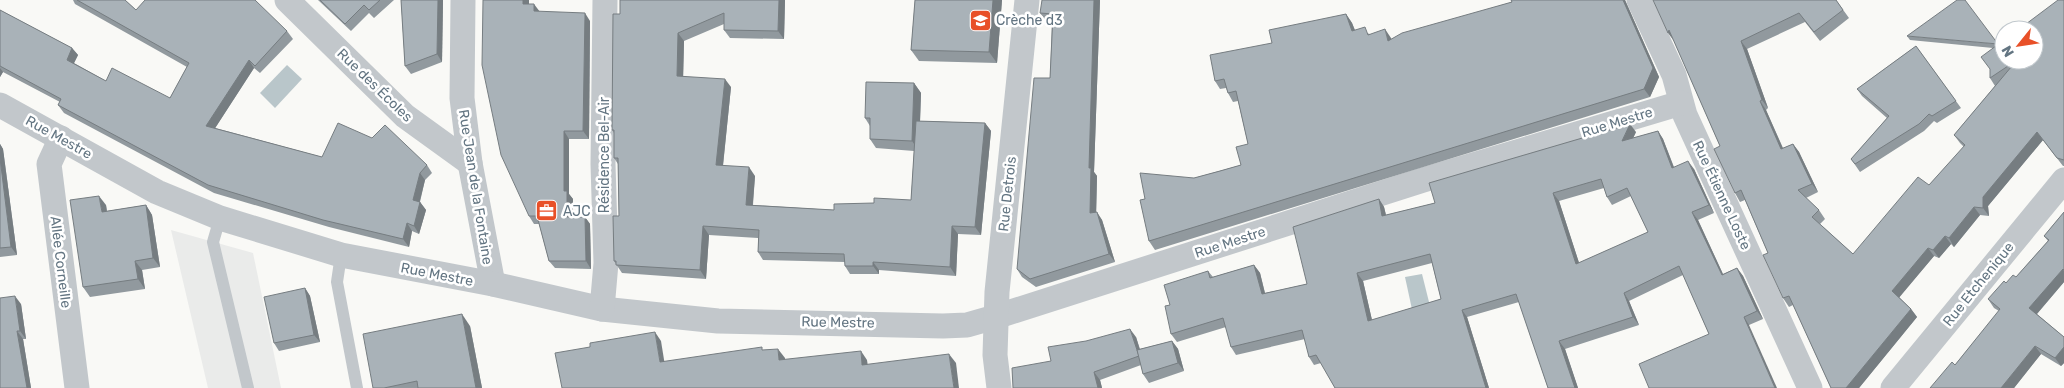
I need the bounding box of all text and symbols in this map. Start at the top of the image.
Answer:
school or university icon: Crèche d3 [968,8,992,32]
place label: Crèche d3 [996,12,1063,29]
north arrow [1994,20,2044,70]
text: N [1998,43,2018,60]
street label: Rue des Écoles [333,44,417,126]
street label: Résidence Bel-Air [596,96,613,213]
street label: Rue Mestre [1580,104,1655,141]
street label: Rue Jean de la Fontaine [455,108,496,266]
street label: Rue Mestre [23,112,95,163]
street label: Rue Étienne Loste [1689,138,1755,253]
street label: Rue Detrois [995,156,1020,232]
office icon: AJC [535,199,559,223]
place label: AJC [563,203,590,220]
street label: Allée Corneille [46,215,75,309]
street label: Rue Mestre [1193,223,1268,262]
street label: Rue Etchenique [1939,239,2018,330]
street label: Rue Mestre [399,259,475,290]
street label: Rue Mestre [801,313,875,332]

